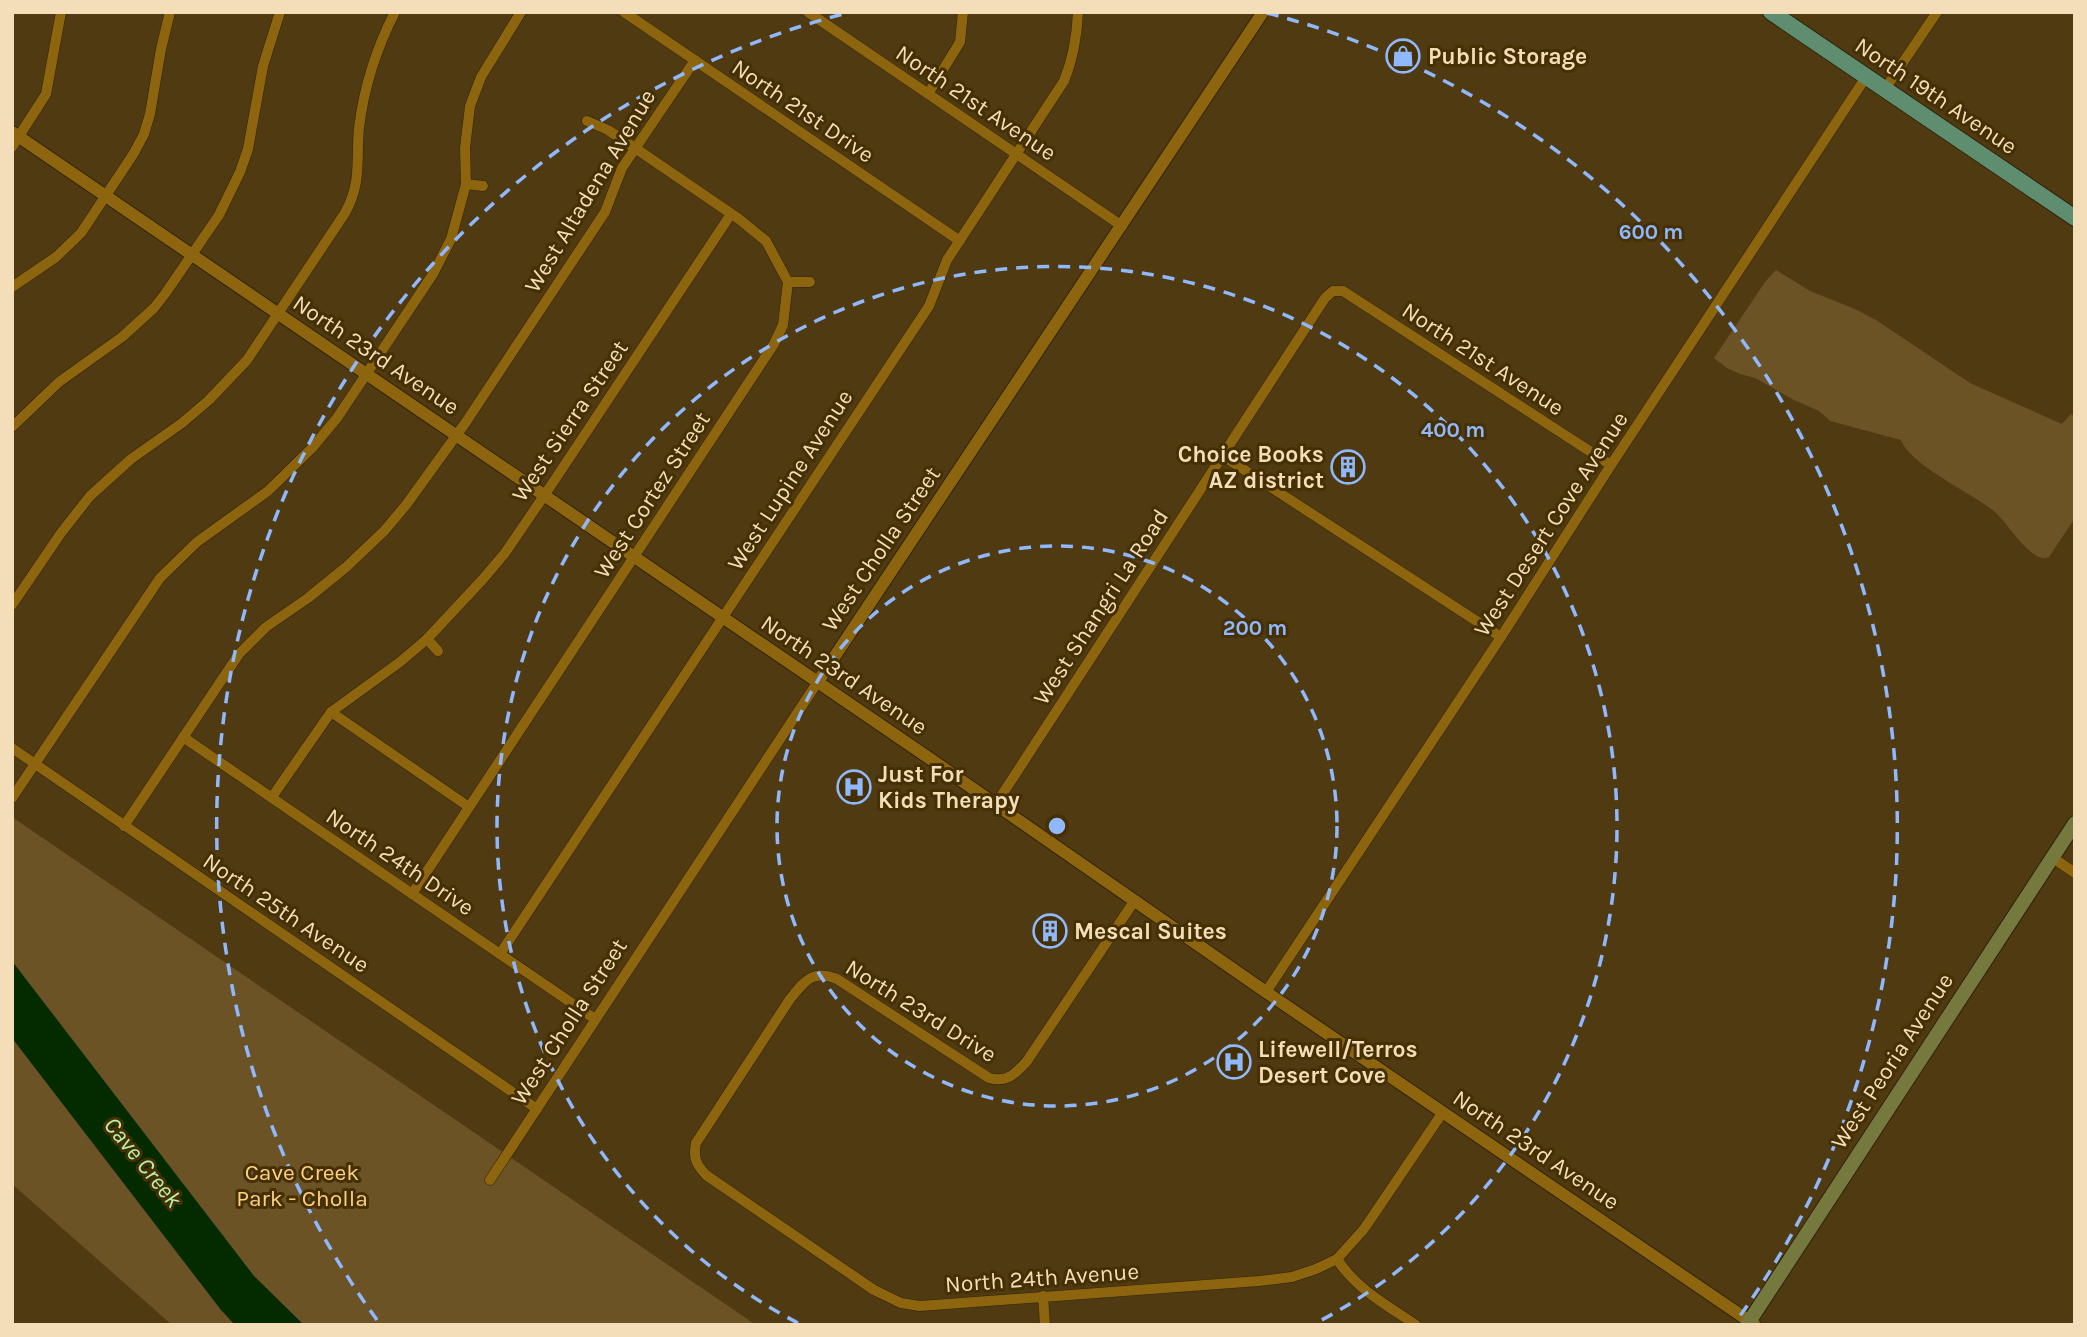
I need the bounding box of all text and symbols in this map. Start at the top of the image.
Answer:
street label: North 19th Avenue [1850,32,2022,160]
shop icon: Public Storage [1384,37,1422,75]
street label: North 21st Avenue [891,39,1061,167]
place label: Public Storage [1428,43,1587,70]
street label: North 21st Drive [727,54,879,168]
street label: West Altadena Avenue [519,85,661,297]
text: 600 m [1619,220,1683,244]
street label: North 23rd Avenue [288,289,464,421]
street label: North 21st Avenue [1397,297,1569,421]
street label: West Sierra Street [506,335,634,507]
street label: West Lupine Avenue [722,385,858,575]
street label: West Cortez Street [588,407,716,583]
street label: West Desert Cove Avenue [1468,407,1634,641]
text: 400 m [1421,418,1485,442]
place label: Choice Books AZ district [1178,441,1324,494]
building icon: Choice Books AZ district [1329,448,1367,486]
street label: West Cholla Street [816,461,946,636]
street label: West Shangri La Road [1028,504,1174,710]
street label: North 23rd Avenue [756,609,932,741]
text: 200 m [1223,616,1287,640]
place label: Just For Kids Therapy [878,761,1020,814]
hospital icon: Just For Kids Therapy [835,768,873,806]
street label: North 24th Drive [321,803,479,921]
centre of rings [1045,814,1069,838]
street label: North 25th Avenue [198,847,374,979]
building icon: Mescal Suites [1031,912,1069,950]
place label: Mescal Suites [1074,918,1227,945]
street label: West Cholla Street [505,934,633,1110]
street label: North 23rd Drive [841,954,1001,1068]
street label: West Peoria Avenue [1825,968,1959,1154]
place label: Lifewell/Terros Desert Cove [1258,1036,1418,1089]
hospital icon: Lifewell/Terros Desert Cove [1215,1043,1253,1081]
street label: North 23rd Avenue [1448,1084,1624,1216]
water label: Cave Creek [98,1111,188,1214]
park label: Cave Creek Park - Cholla [236,1159,368,1212]
street label: North 24th Avenue [944,1258,1140,1298]

